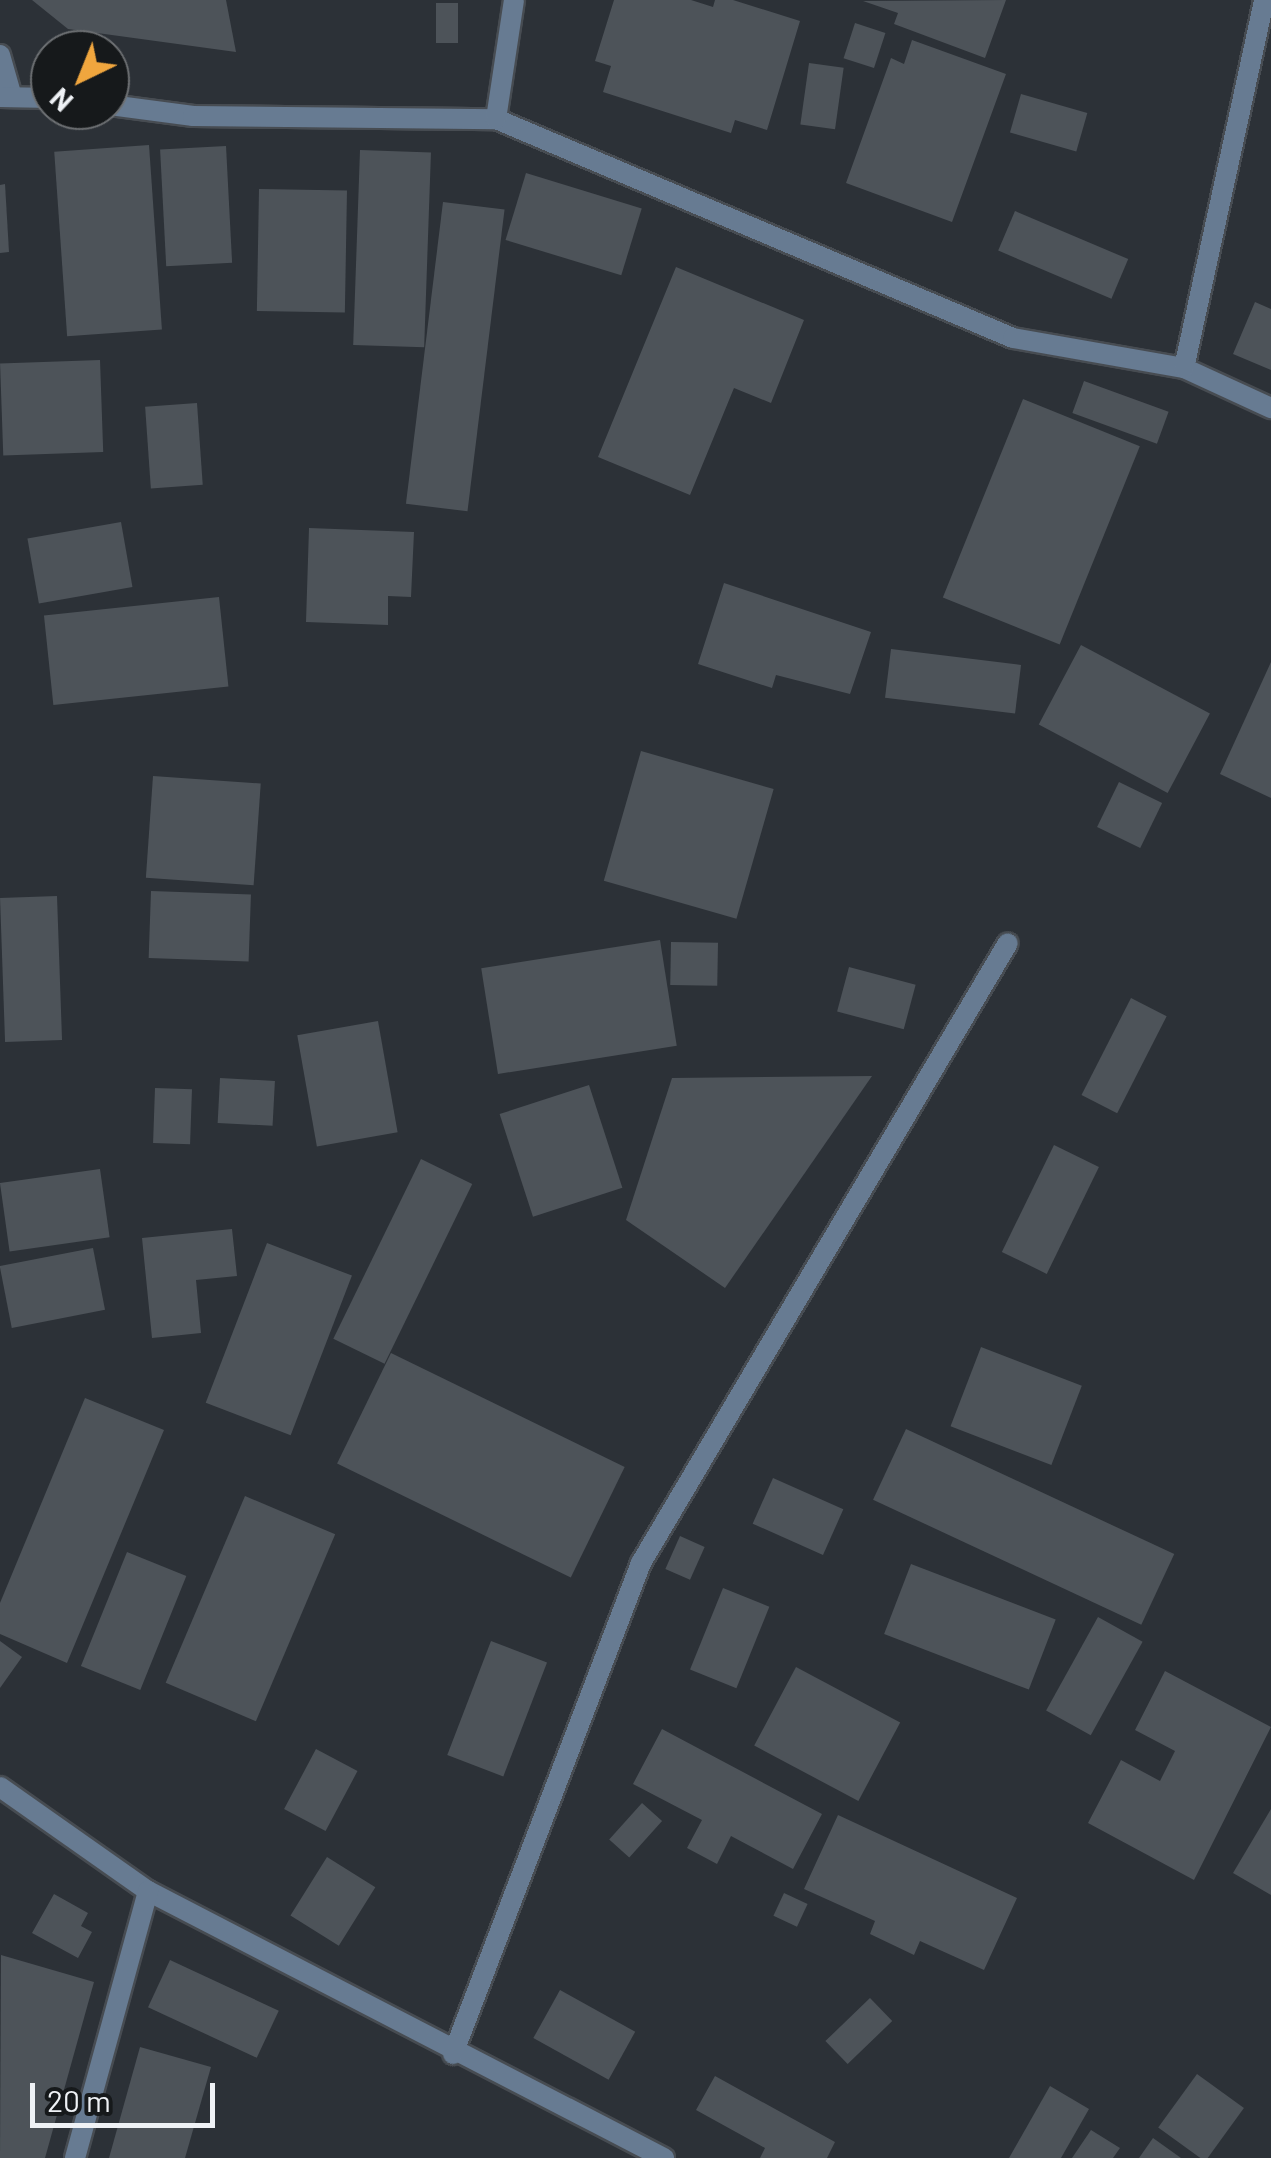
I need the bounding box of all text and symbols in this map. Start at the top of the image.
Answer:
north arrow [30,30,130,130]
text: N [42,82,79,119]
scale bar [35,2063,220,2125]
text: 20 m [47,2082,111,2118]

